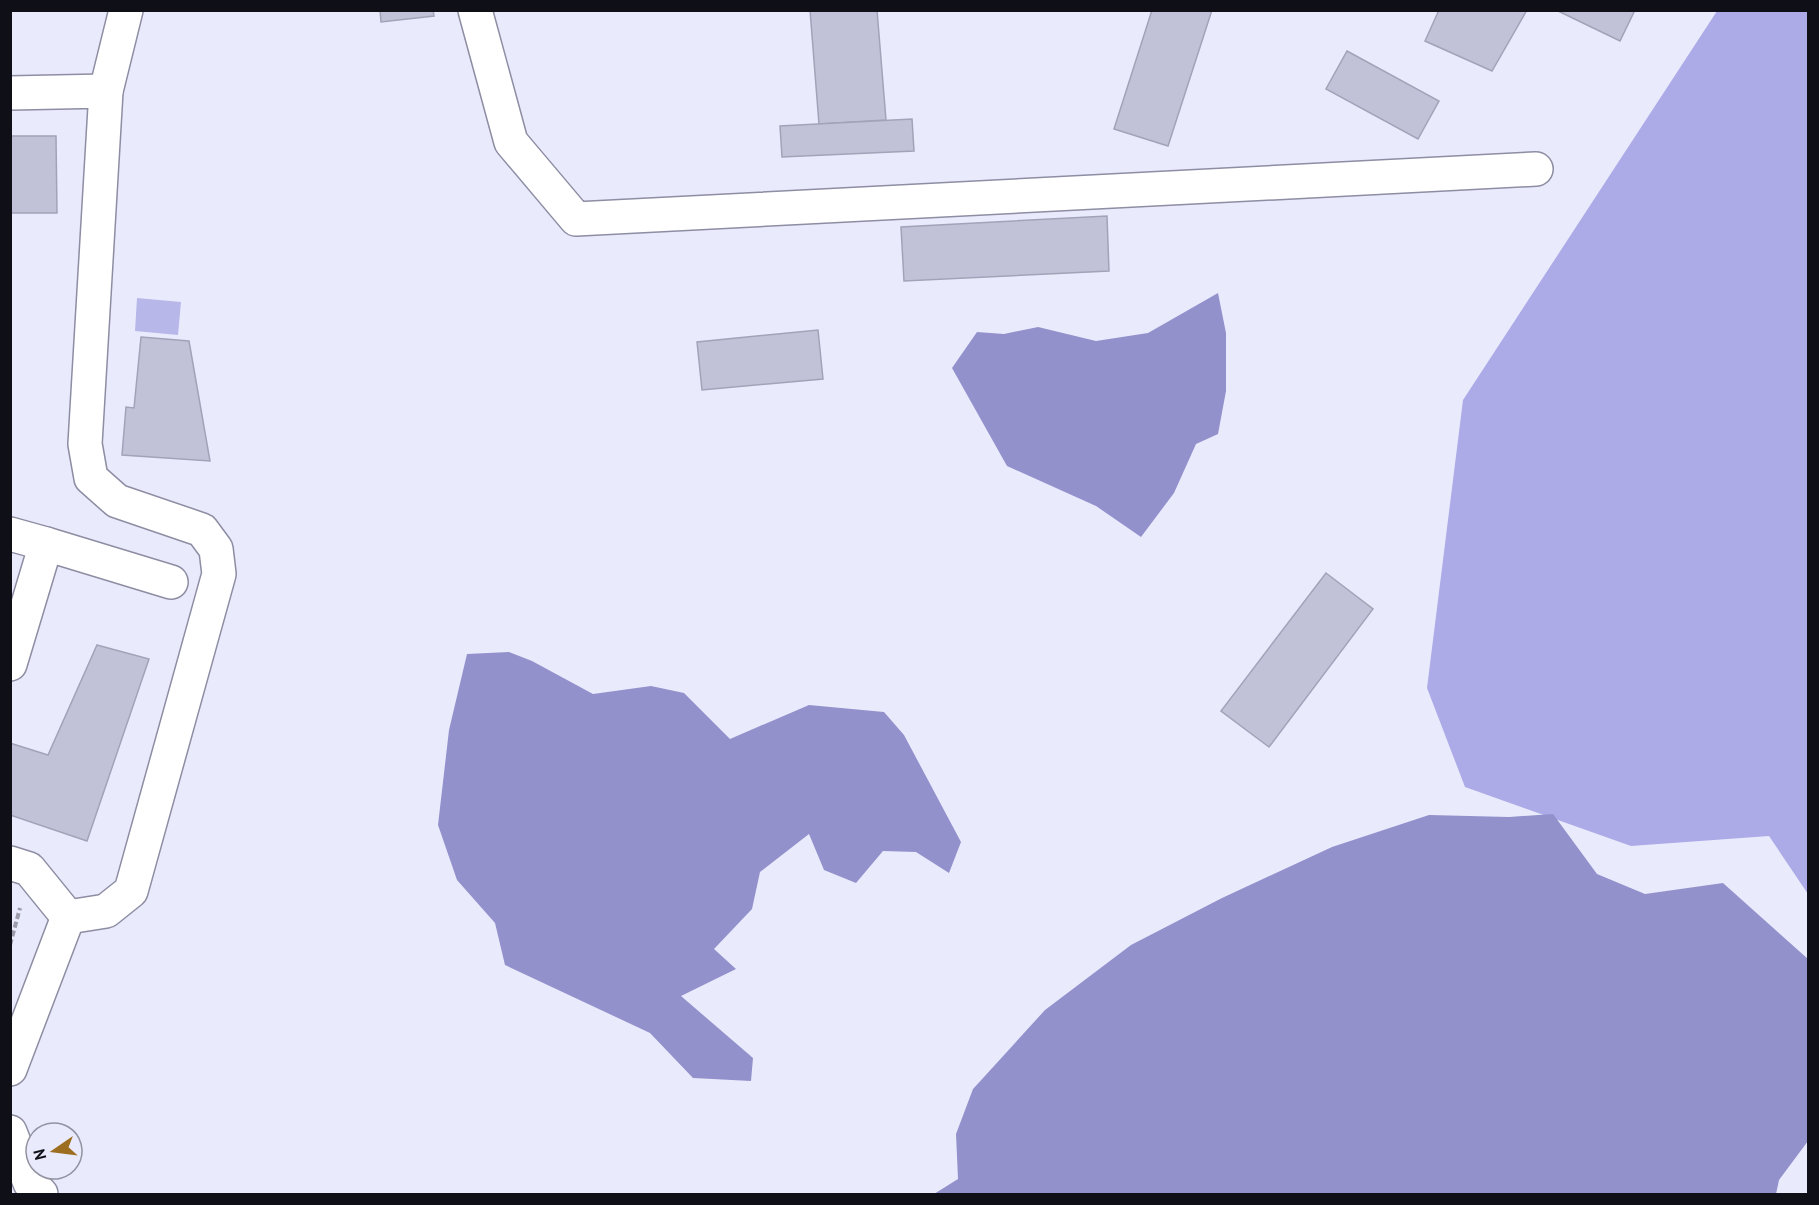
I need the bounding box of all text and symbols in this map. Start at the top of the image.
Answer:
north arrow [24,1121,84,1181]
text: N [28,1147,50,1162]

